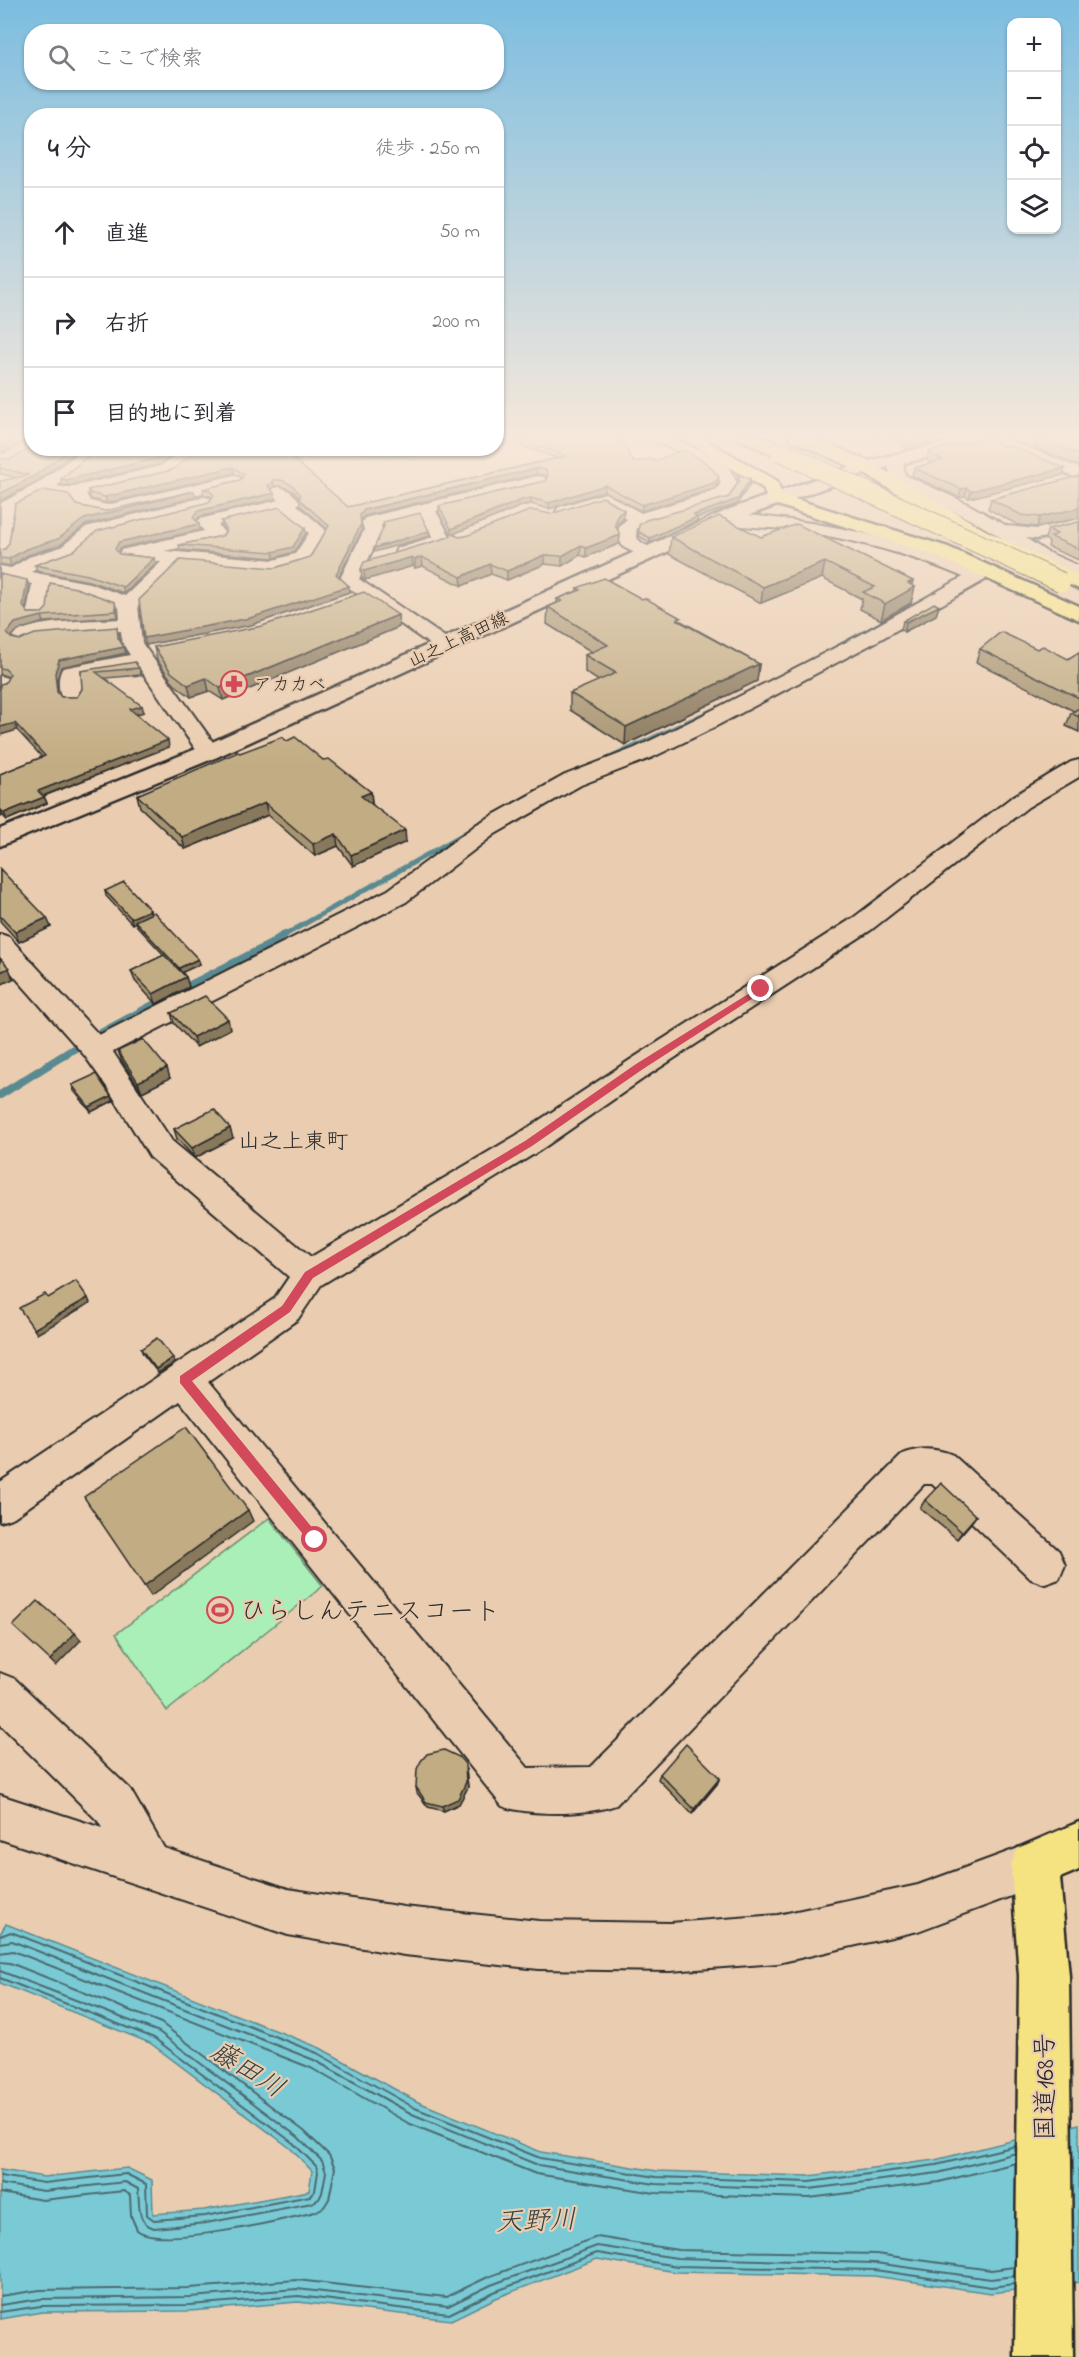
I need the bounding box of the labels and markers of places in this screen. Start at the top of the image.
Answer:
pharmacy icon: アカカベ [219,669,249,699]
place label: アカカベ [254,673,326,699]
place label: ひらしんテニスコート [240,1594,501,1632]
sports icon: ひらしんテニスコート [205,1595,235,1625]

